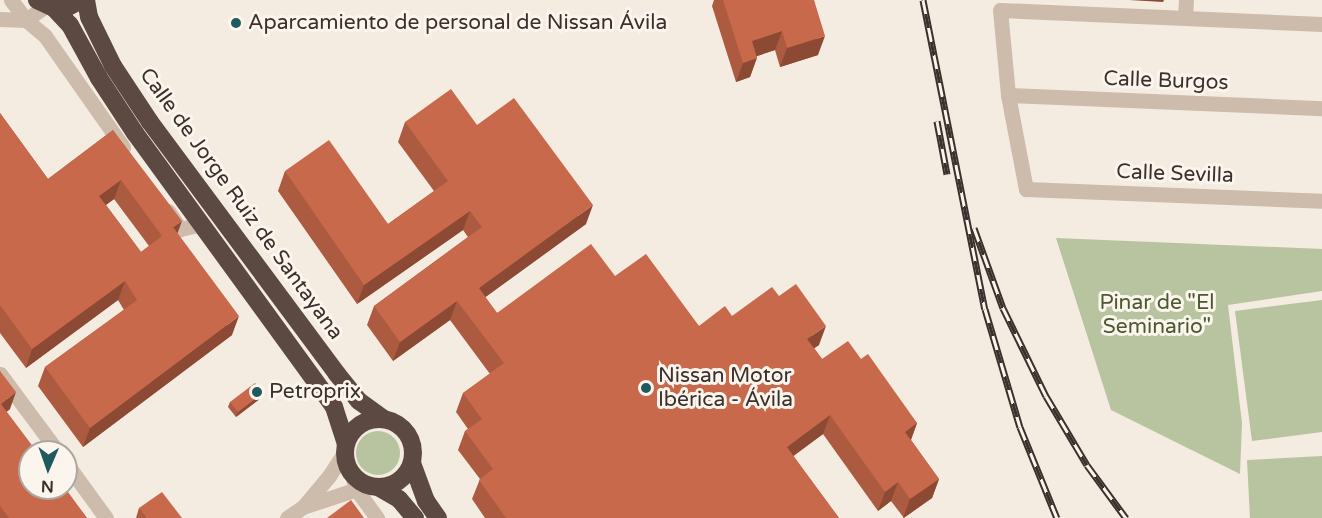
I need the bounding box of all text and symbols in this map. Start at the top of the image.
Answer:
place label: Aparcamiento de personal de Nissan Ávila [248,10,667,36]
marker: Aparcamiento de personal de Nissan Ávila [229,16,243,30]
street label: Calle de Jorge Ruiz de Santayana [134,63,348,345]
street label: Calle Burgos [1103,66,1229,96]
street label: Calle Sevilla [1116,159,1234,189]
park label: Pinar de "El Seminario" [1099,290,1215,340]
place label: Nissan Motor Ibérica - Ávila [658,363,793,413]
place label: Petroprix [269,379,361,405]
marker: Nissan Motor Ibérica - Ávila [639,381,653,395]
marker: Petroprix [250,385,264,399]
north arrow [18,440,78,500]
text: N [41,476,54,496]

